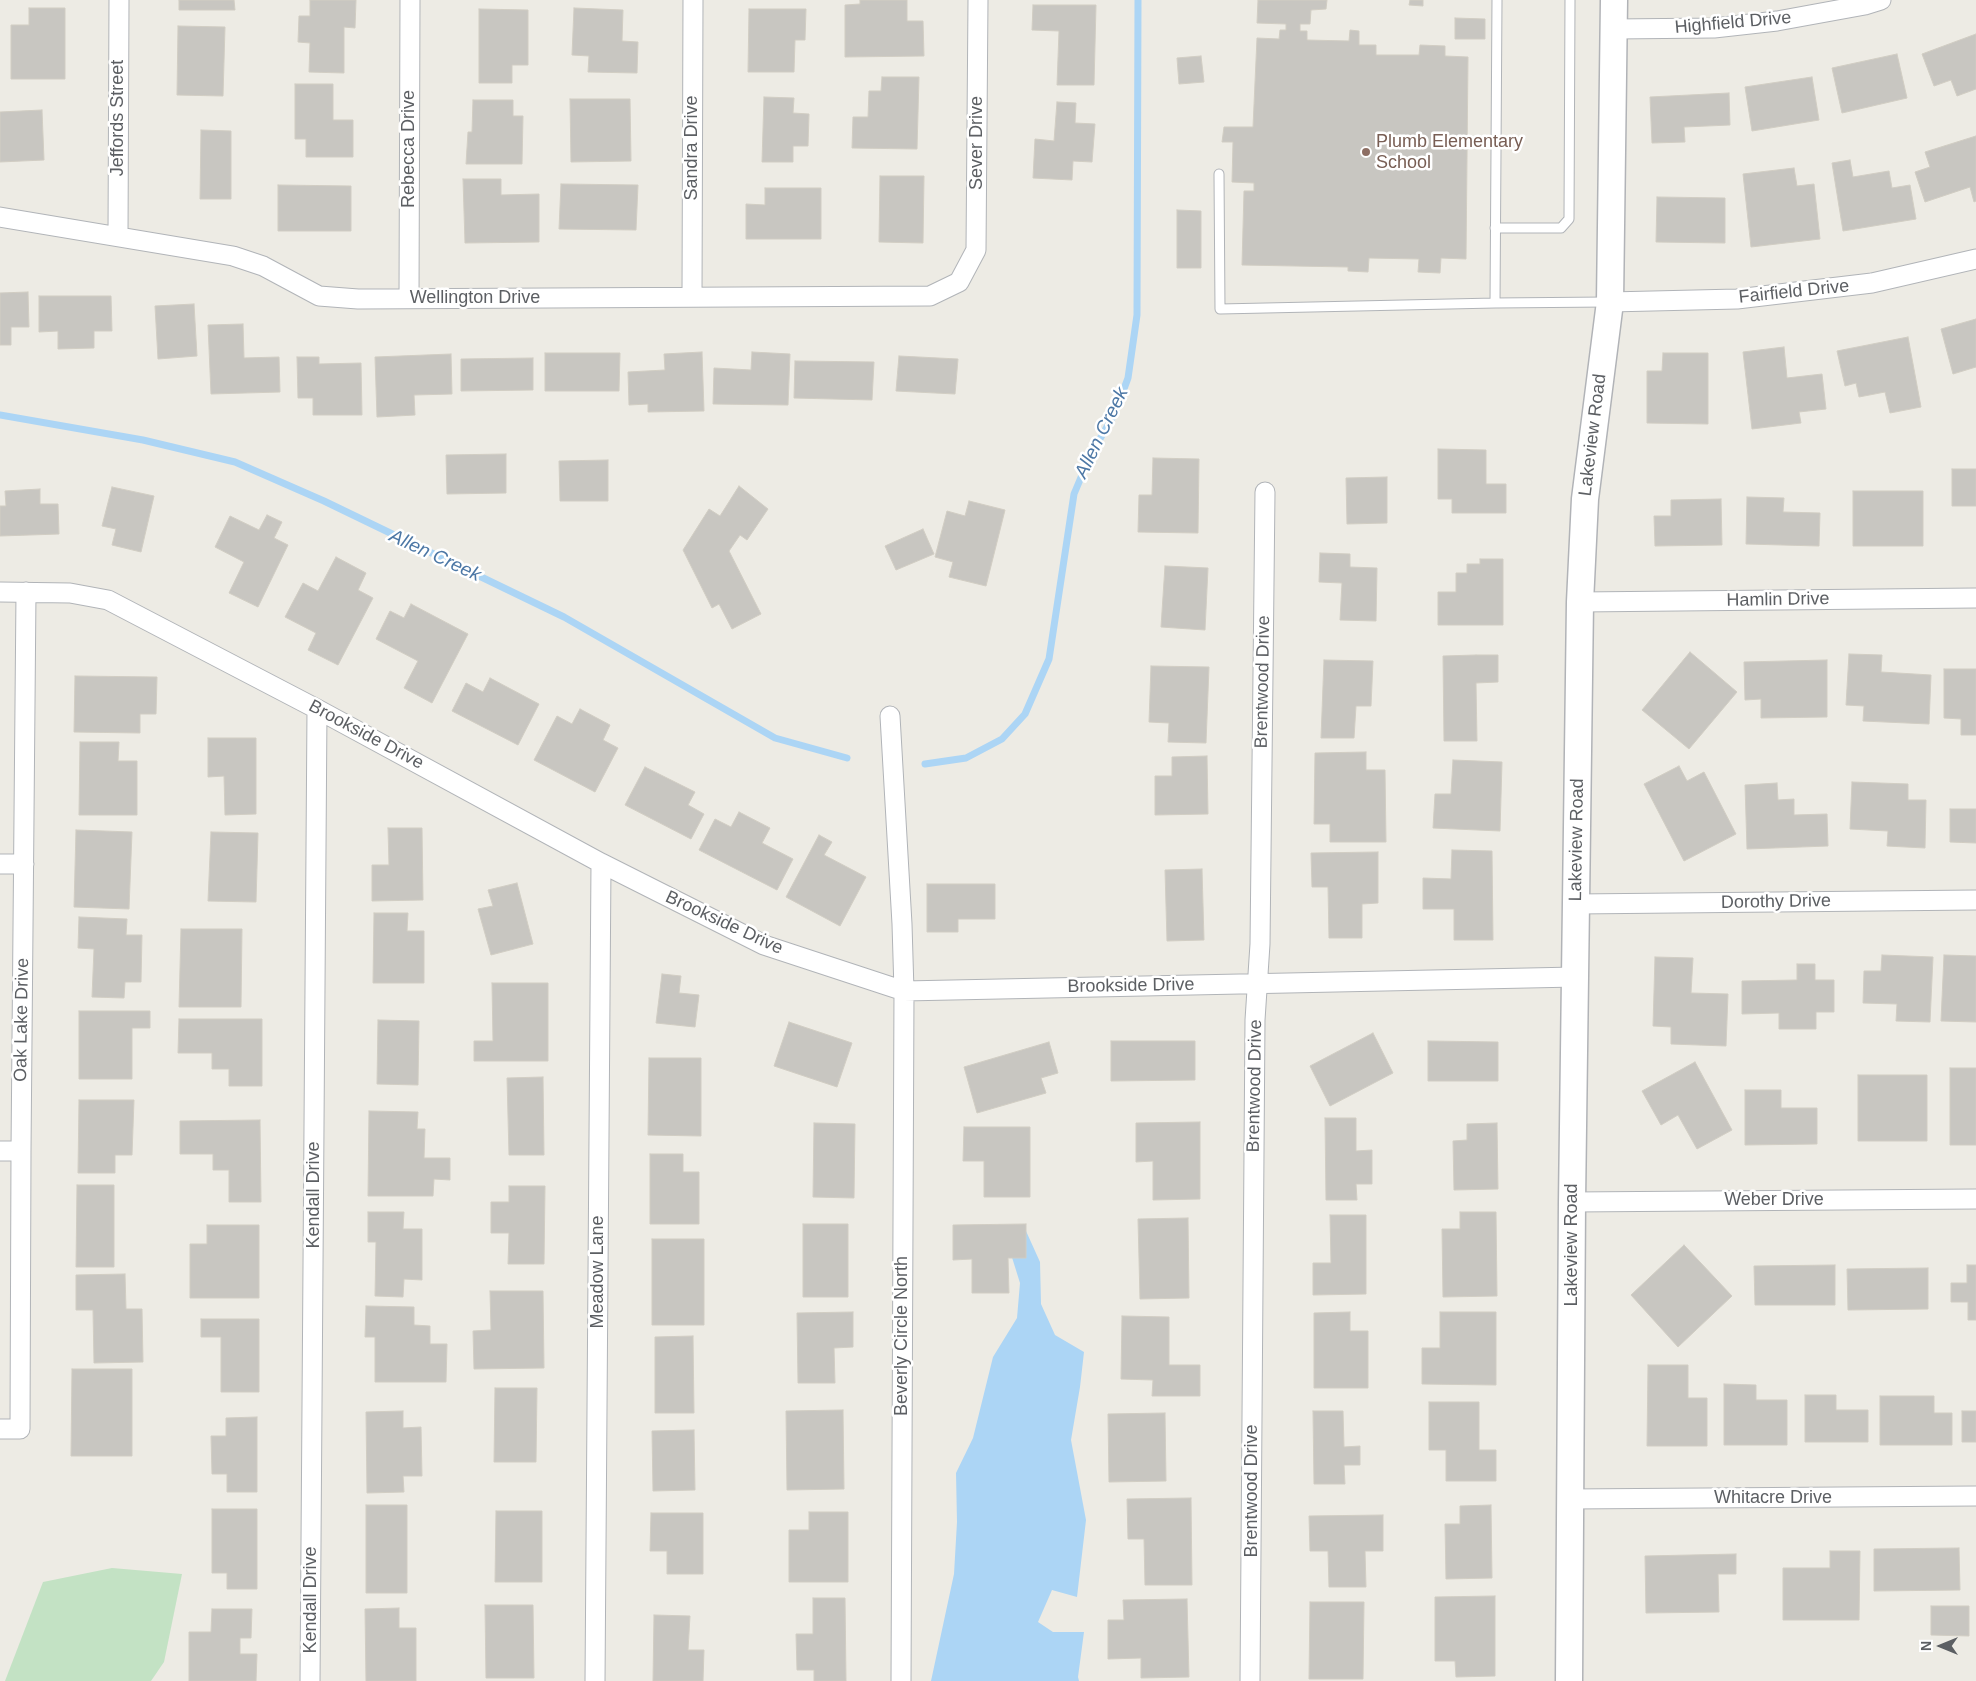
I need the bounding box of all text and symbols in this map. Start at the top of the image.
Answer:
street label: Highfield Drive [1674,7,1792,39]
street label: Jeffords Street [107,60,129,176]
street label: Rebecca Drive [398,90,420,208]
street label: Sandra Drive [681,95,703,201]
street label: Sever Drive [966,96,988,190]
place label: Plumb Elementary School [1376,131,1523,173]
marker: Plumb Elementary School [1360,146,1372,158]
street label: Fairfield Drive [1738,275,1850,309]
street label: Wellington Drive [410,287,540,309]
street label: Lakeview Road [1575,373,1611,497]
water label: Allen Creek [1070,384,1134,482]
water label: Allen Creek [386,525,484,587]
street label: Hamlin Drive [1726,588,1830,612]
street label: Brentwood Drive [1251,615,1275,749]
street label: Brookside Drive [305,696,427,774]
street label: Lakeview Road [1565,778,1589,902]
street label: Brookside Drive [662,886,786,960]
street label: Dorothy Drive [1721,890,1831,914]
street label: Oak Lake Drive [10,958,34,1082]
street label: Brookside Drive [1067,974,1195,998]
street label: Brentwood Drive [1243,1019,1267,1153]
street label: Kendall Drive [303,1141,325,1249]
street label: Lakeview Road [1561,1183,1583,1307]
street label: Weber Drive [1724,1189,1824,1211]
street label: Meadow Lane [587,1215,609,1329]
street label: Beverly Circle North [891,1256,913,1416]
street label: Brentwood Drive [1241,1424,1263,1558]
street label: Whitacre Drive [1714,1487,1832,1509]
street label: Kendall Drive [300,1546,322,1654]
north arrow [1916,1621,1966,1671]
text: N [1918,1641,1934,1651]

